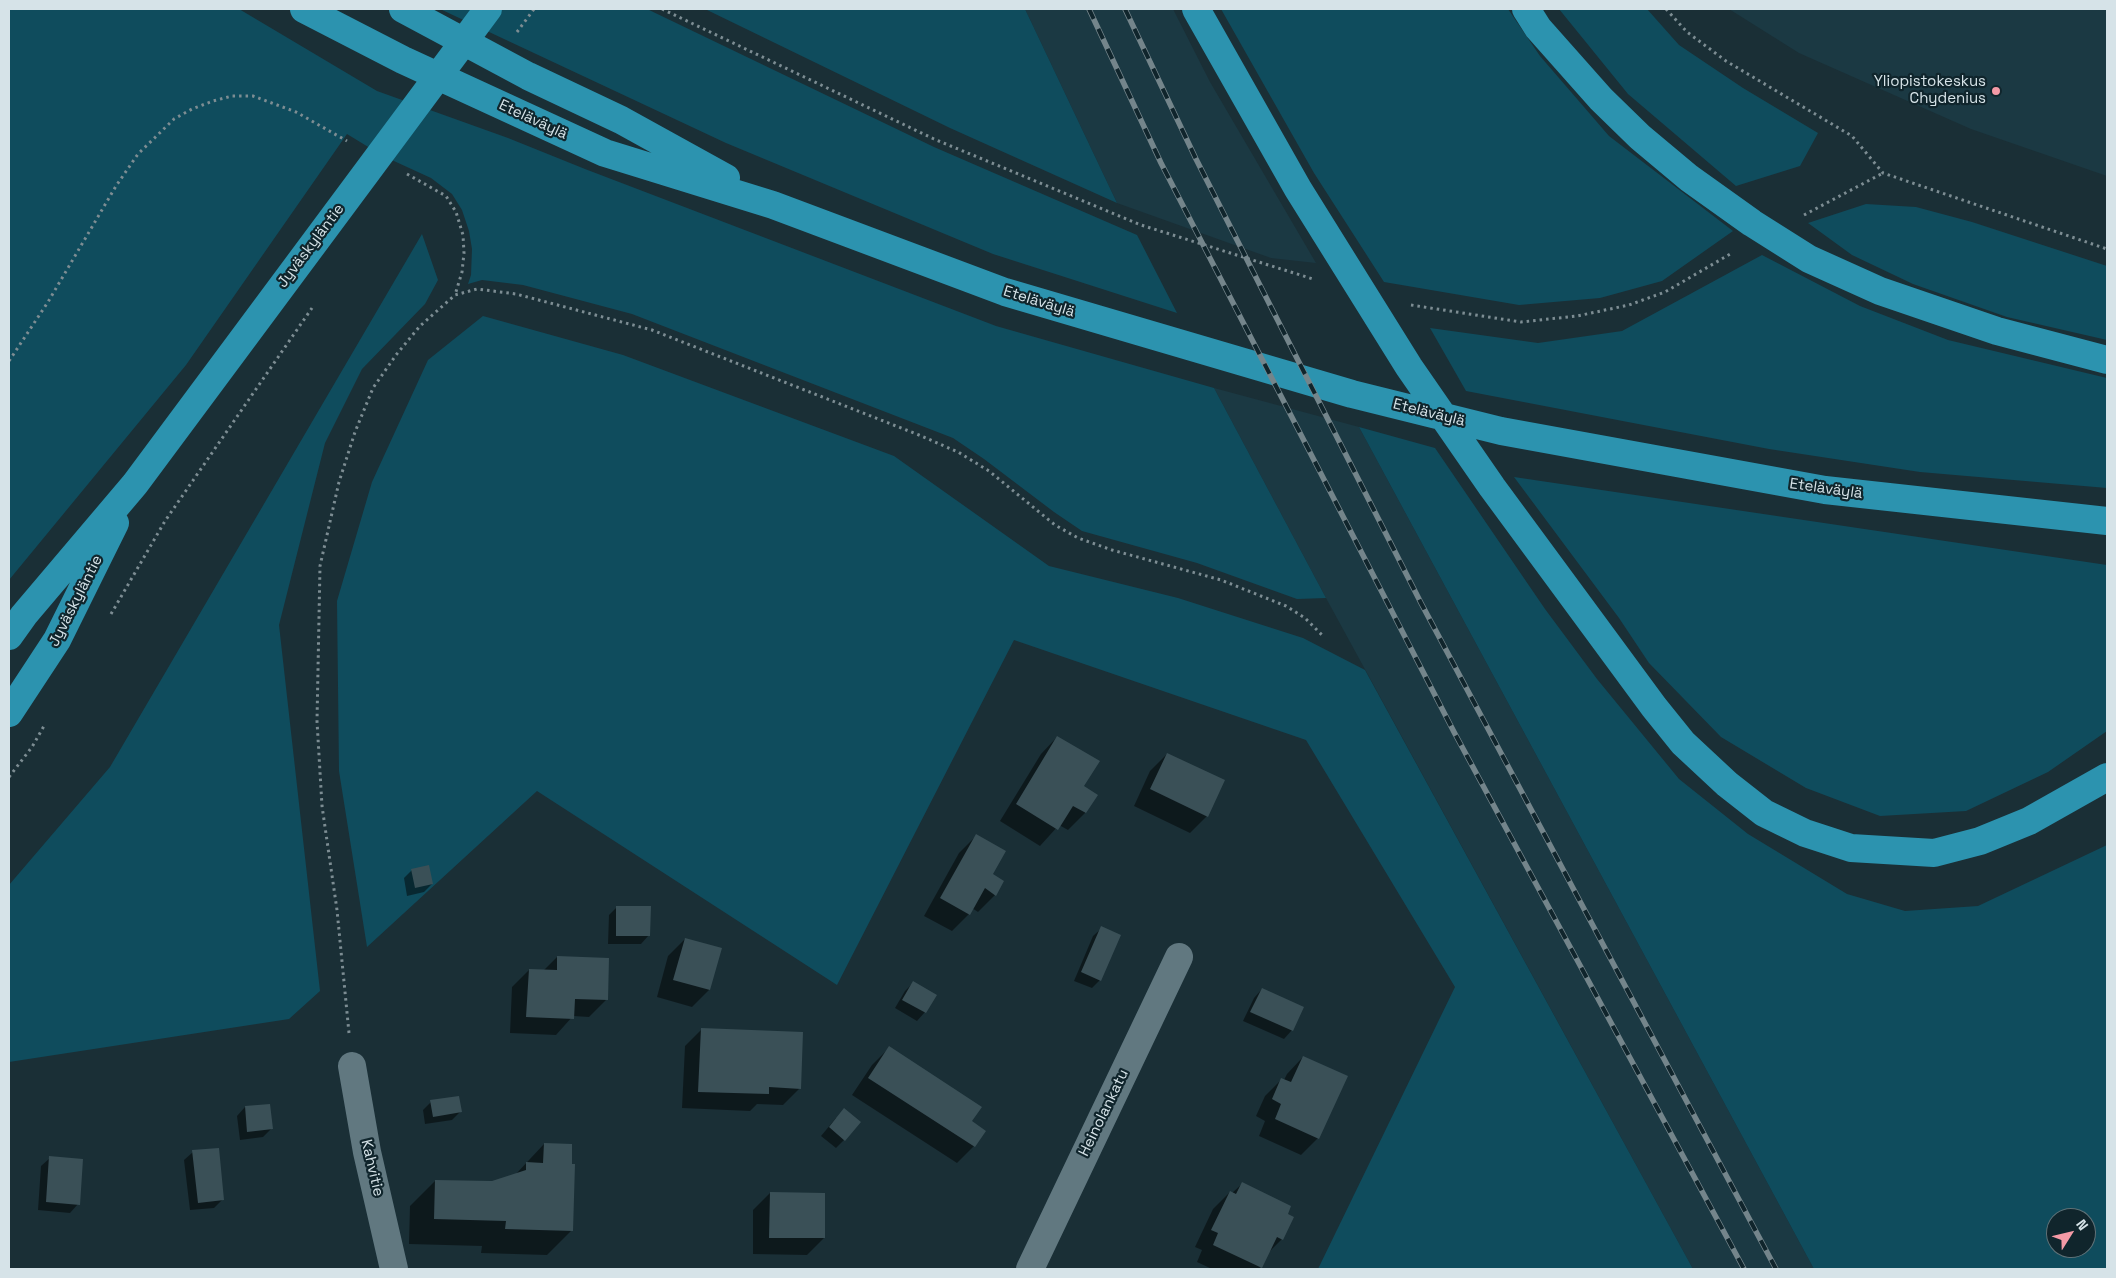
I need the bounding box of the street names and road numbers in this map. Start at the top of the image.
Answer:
street label: Eteläväylä [496,96,570,144]
street label: Jyväskyläntie [274,201,348,291]
street label: Eteläväylä [1001,283,1077,321]
street label: Eteläväylä [1391,395,1467,431]
street label: Eteläväylä [1788,475,1864,503]
street label: Jyväskyläntie [45,552,107,650]
street label: Heinolankatu [1075,1067,1133,1159]
street label: Kahvitie [357,1138,387,1198]

